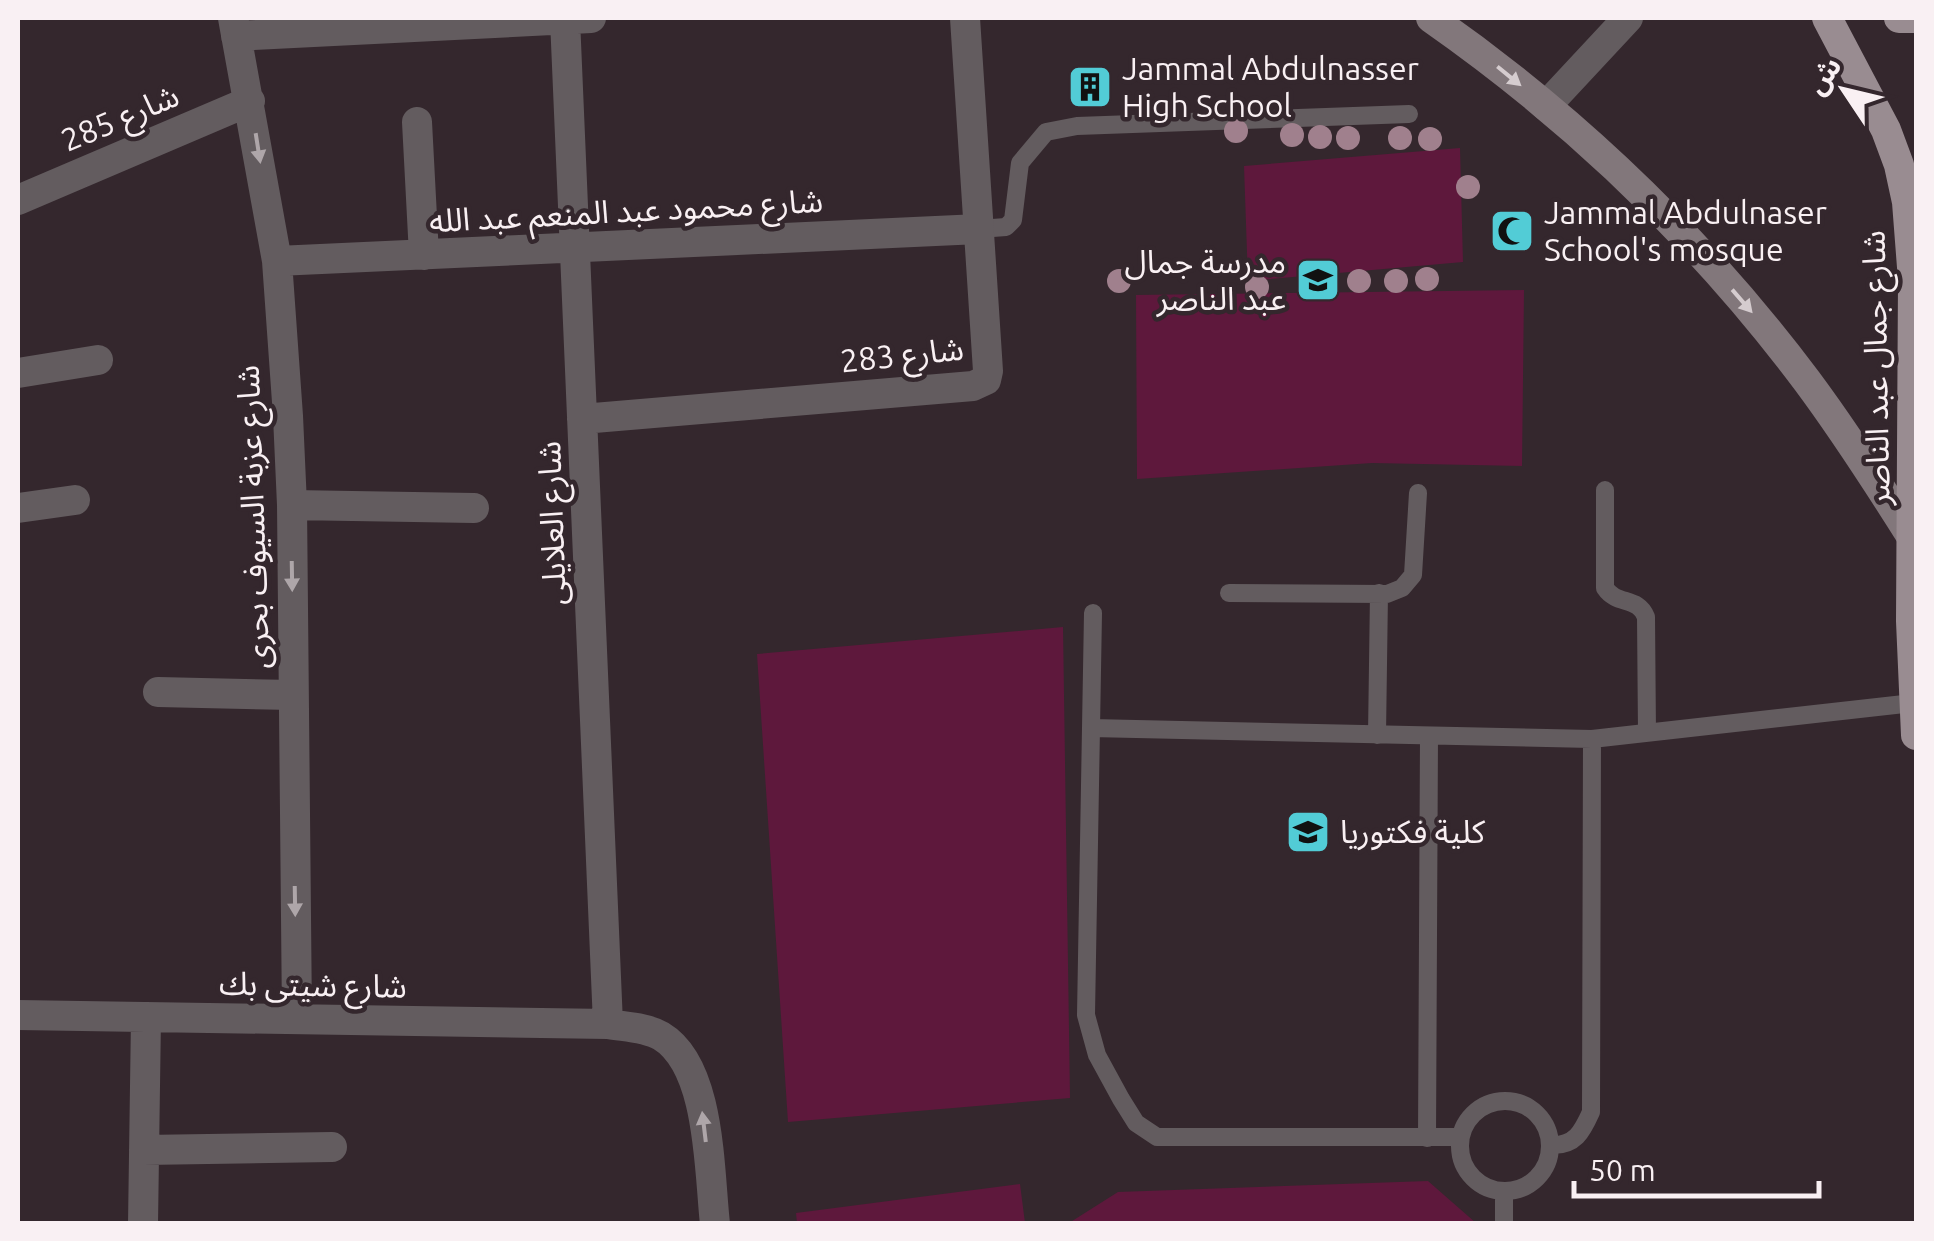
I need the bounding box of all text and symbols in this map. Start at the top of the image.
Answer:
north arrow [1794,40,1894,140]
place label: Jammal Abdulnasser High School [1122,50,1419,123]
text: ش [1799,51,1848,101]
building icon: Jammal Abdulnasser High School [1067,64,1113,110]
one-way arrow [1496,65,1522,86]
street label: شارع 285 [56,76,186,164]
one-way arrow [251,132,266,164]
street label: شارع محمود عبد المنعم عبد الله [428,182,824,245]
place label: Jammal Abdulnaser School's mosque [1544,194,1827,267]
mosque icon: Jammal Abdulnaser School's mosque [1489,208,1535,254]
street label: شارع جمال عبد الناصر [1855,230,1902,507]
place label: مدرسة جمال عبد الناصر [1125,243,1286,318]
school or university icon: مدرسة جمال عبد الناصر [1295,257,1341,303]
one-way arrow [1731,288,1753,313]
street label: شارع 283 [838,330,966,385]
street label: شارع عزبة السيوف بحرى [229,364,282,670]
street label: شارع العلايلى [530,440,579,606]
one-way arrow [284,560,300,592]
school or university icon: كلية فكتوريا [1285,809,1331,855]
place label: كلية فكتوريا [1340,813,1486,851]
one-way arrow [288,885,304,917]
street label: شارع شيتى بك [219,964,407,1011]
one-way arrow [696,1110,712,1142]
scale bar [1574,1136,1819,1198]
text: 50 m [1589,1153,1656,1187]

